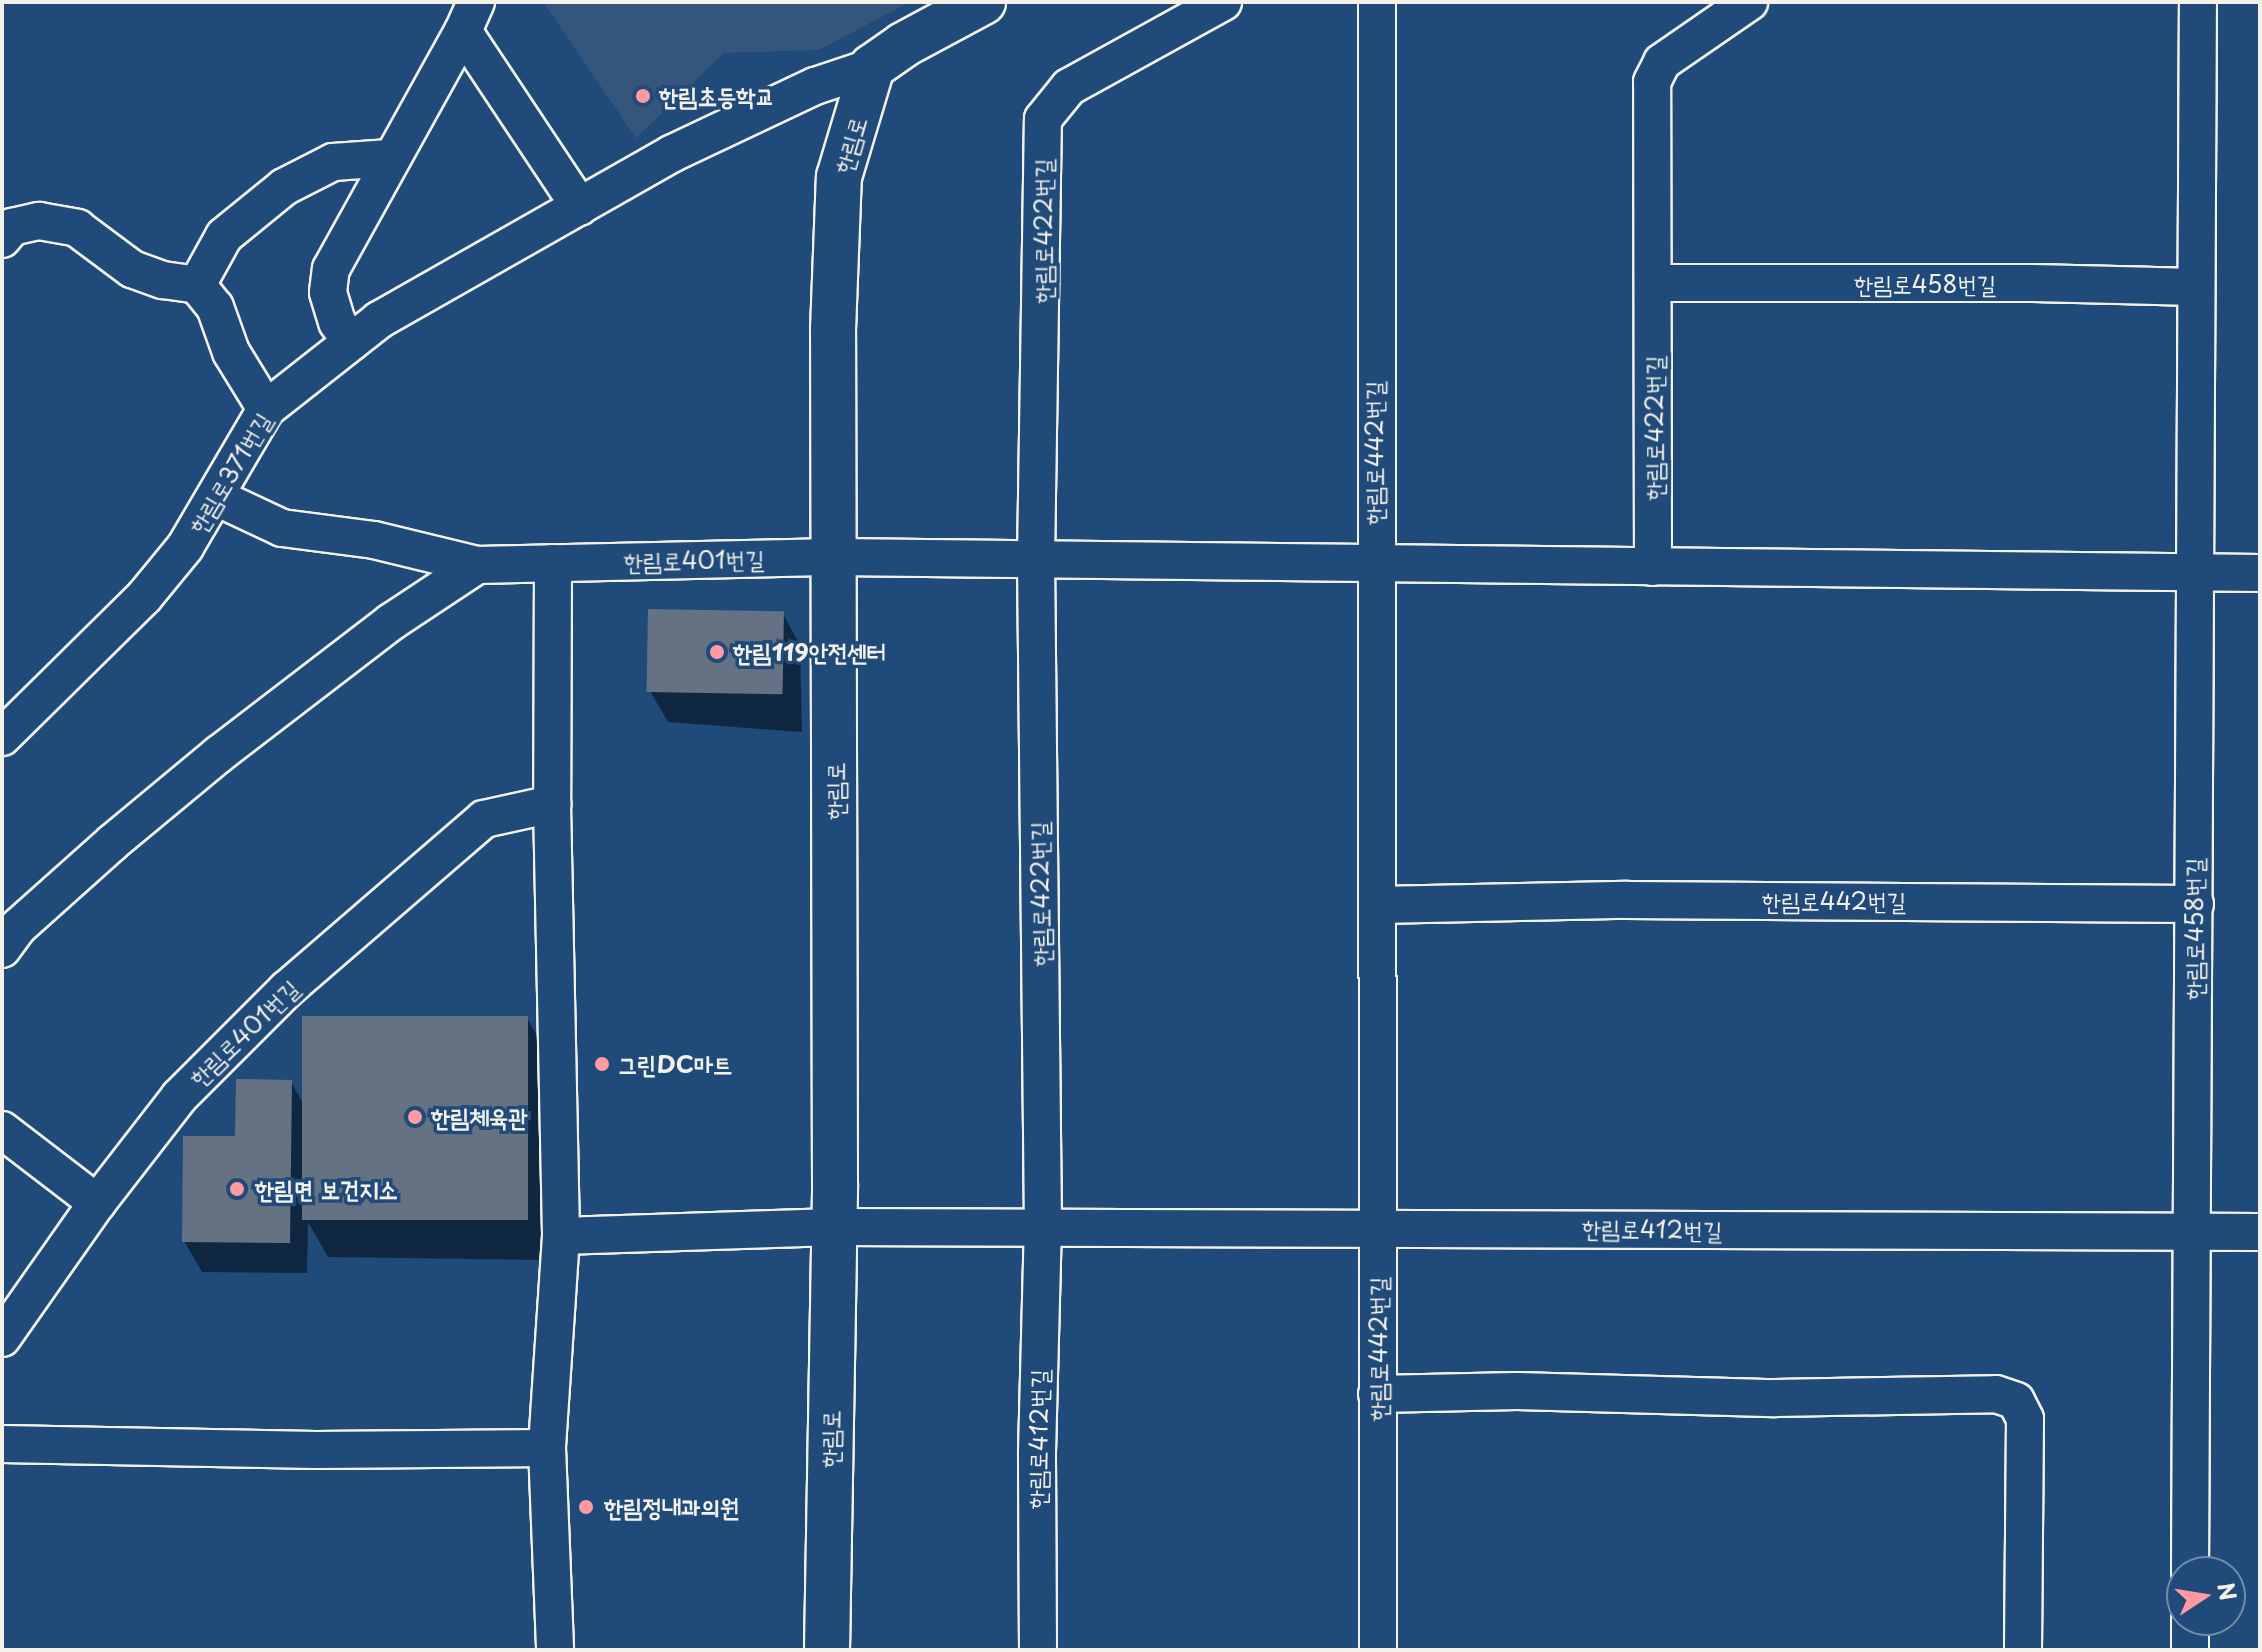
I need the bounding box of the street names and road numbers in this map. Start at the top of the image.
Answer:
street label: 한림로 [828,113,872,177]
street label: 한림로422번길 [1029,158,1057,304]
street label: 한림로458번길 [1854,270,1996,298]
street label: 한림로422번길 [1640,355,1668,501]
street label: 한림로442번길 [1360,381,1388,525]
street label: 한림로371번길 [183,407,277,539]
street label: 한림로401번길 [623,544,765,576]
street label: 한림로 [821,762,849,820]
street label: 한림로422번길 [1024,821,1056,967]
street label: 한림로458번길 [2180,858,2208,1000]
street label: 한림로442번길 [1762,887,1906,915]
street label: 한림로401번길 [183,974,305,1092]
street label: 한림로412번길 [1582,1213,1722,1245]
street label: 한림로442번길 [1364,1277,1392,1421]
street label: 한림로412번길 [1022,1369,1054,1509]
street label: 한림로 [815,1410,845,1468]

